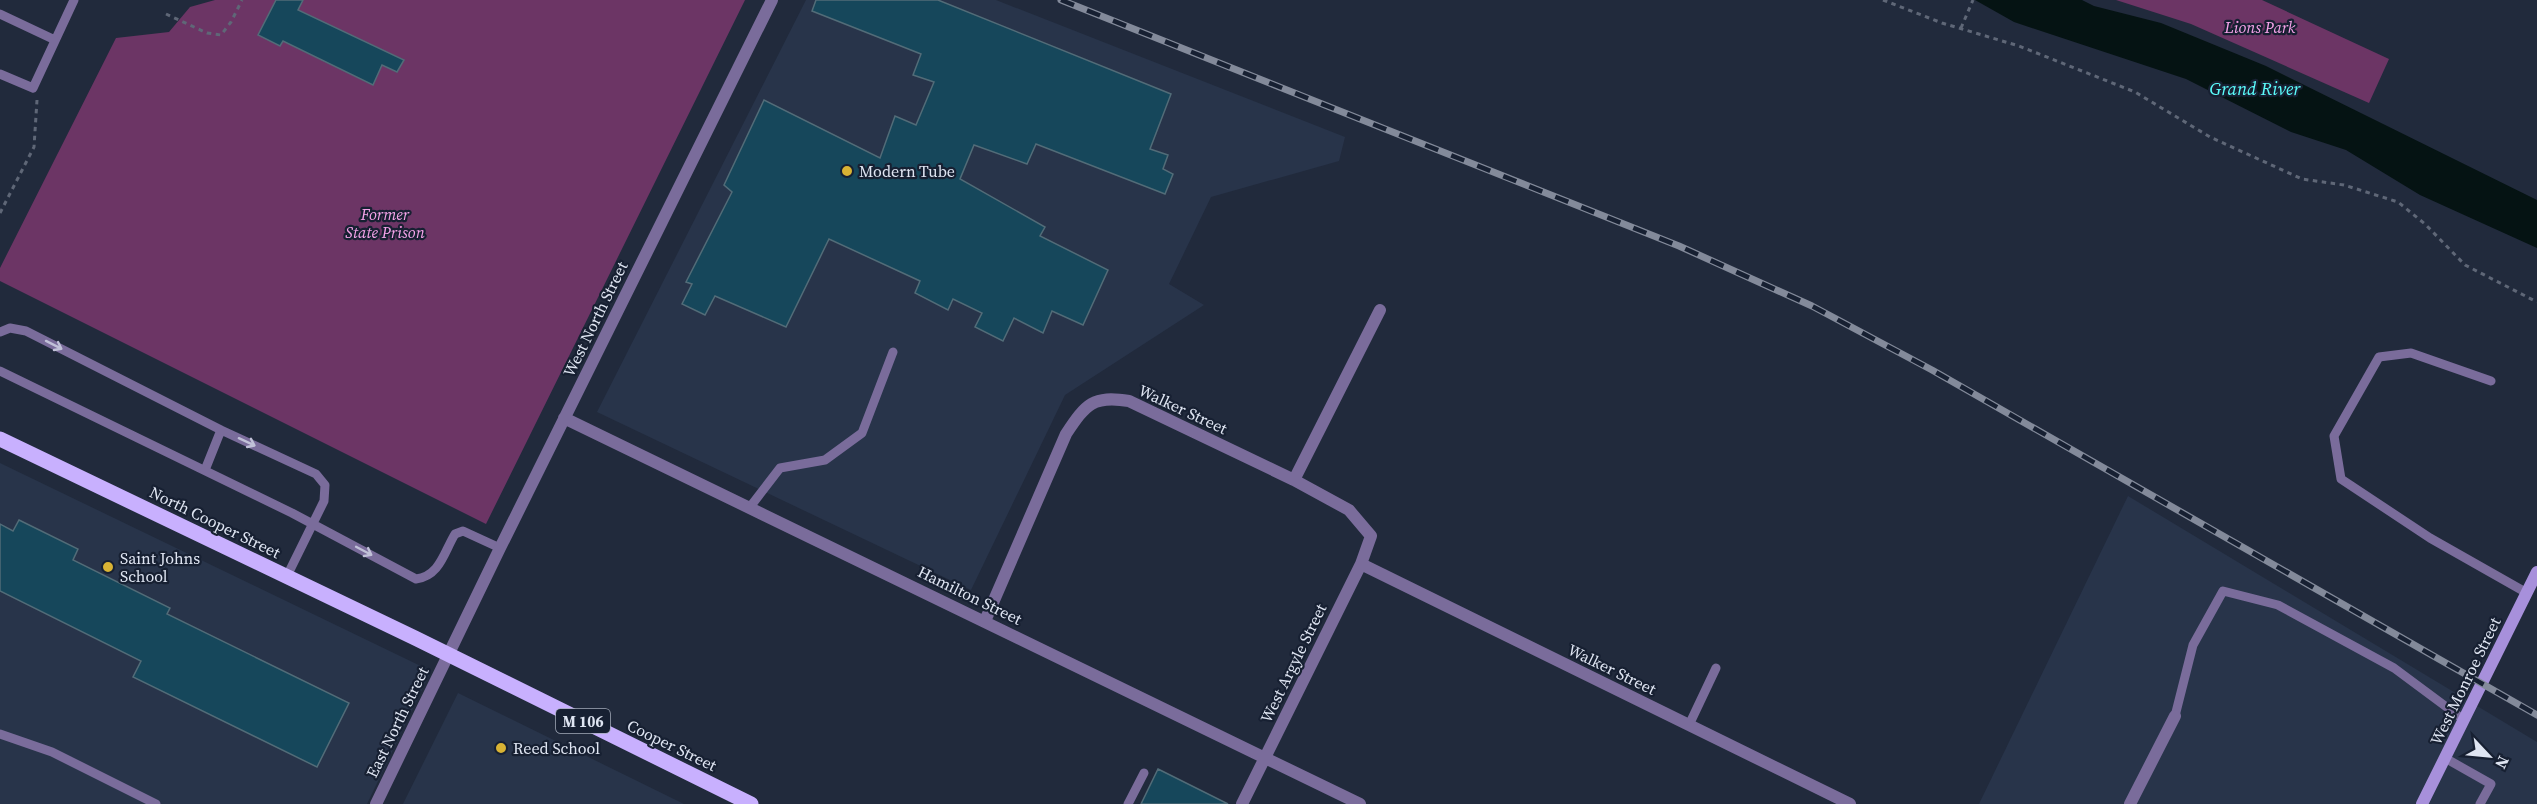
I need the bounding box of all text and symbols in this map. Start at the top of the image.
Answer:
park label: Lions Park [2224,16,2296,38]
water label: Grand River [2209,76,2301,101]
place label: Modern Tube [859,160,955,182]
marker: Modern Tube [840,164,854,178]
park label: Former State Prison [345,203,425,243]
street label: West North Street [558,257,633,380]
one-way arrow [44,340,62,351]
street label: Walker Street [1135,379,1232,440]
one-way arrow [237,437,255,449]
street label: North Cooper Street [146,481,285,564]
one-way arrow [355,546,373,558]
place label: Saint Johns School [120,547,200,587]
marker: Saint Johns School [101,560,115,574]
street label: Hamilton Street [914,560,1026,630]
street label: West Argyle Street [1255,599,1332,726]
street label: West Monroe Street [2425,613,2506,749]
street label: Walker Street [1564,638,1661,700]
street label: East North Street [361,662,434,781]
road number: M 106 [556,709,610,733]
street label: Cooper Street [624,714,721,776]
north arrow [2459,726,2519,786]
place label: Reed School [513,737,600,759]
marker: Reed School [494,741,508,755]
text: N [2490,753,2515,773]

